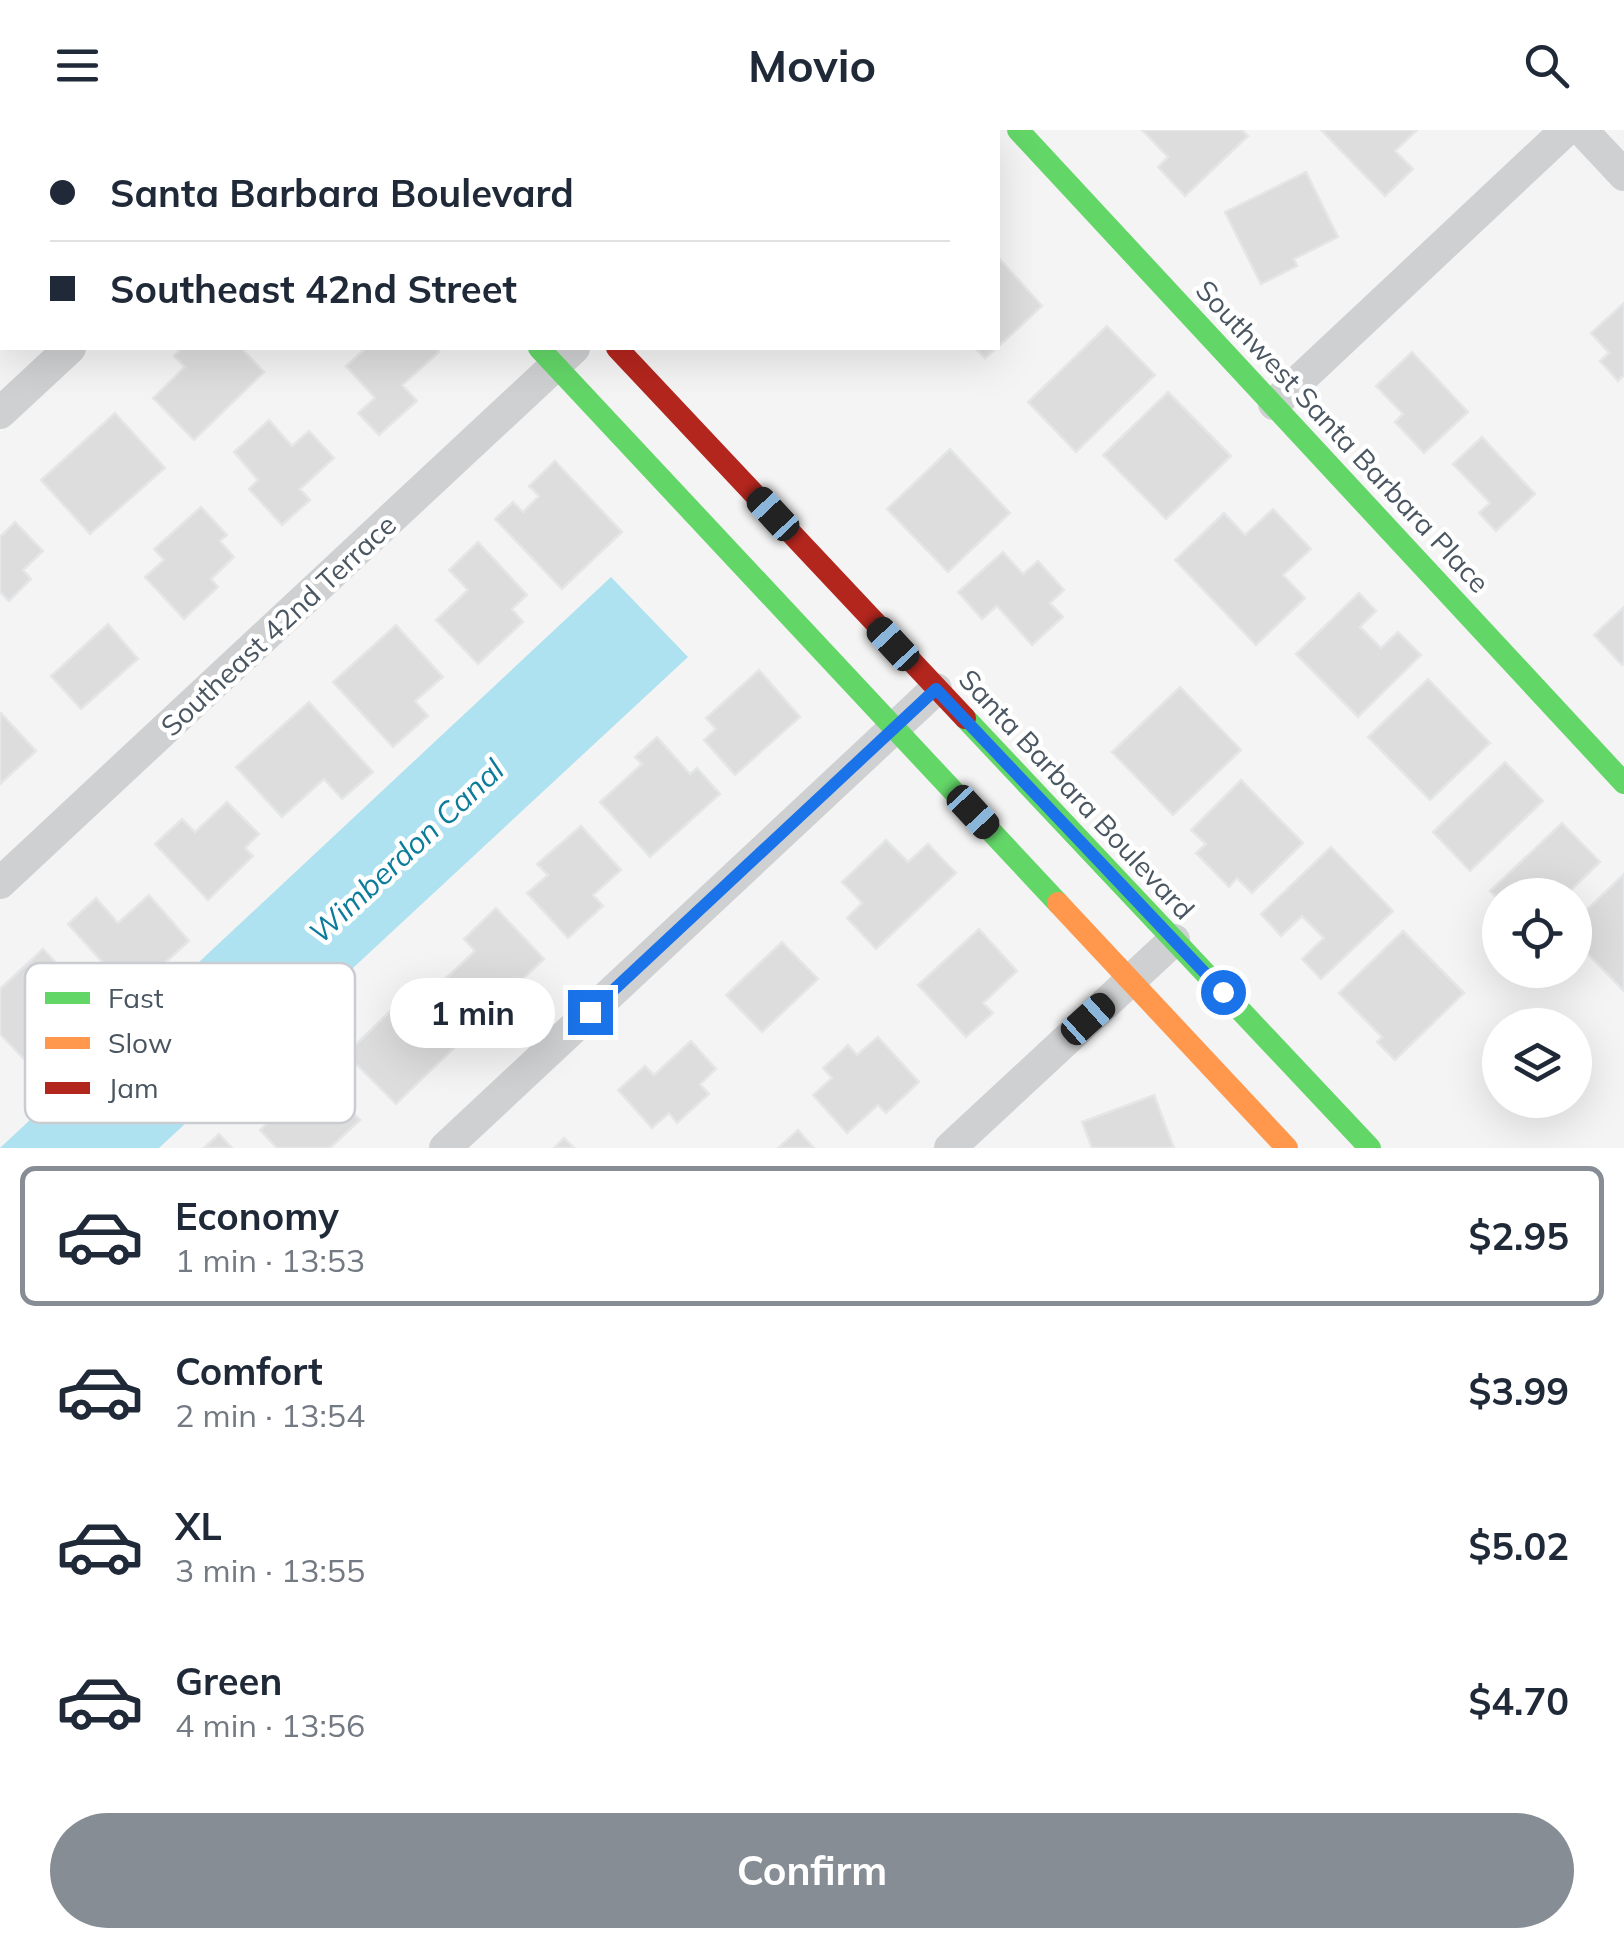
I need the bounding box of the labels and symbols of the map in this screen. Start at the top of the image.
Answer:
street label: Southwest Santa Barbara Place [1189,272,1497,600]
car [742,482,804,546]
street label: Southeast 42nd Terrace [153,507,403,743]
car [862,612,924,676]
street label: Santa Barbara Boulevard [952,662,1202,926]
water label: Wimberdon Canal [300,750,512,951]
car [942,780,1004,844]
legend [25,963,355,1123]
route start [1201,970,1246,1015]
callout: 1 min [390,977,555,1047]
text: Fast [108,980,164,1015]
car [1056,988,1120,1050]
route end [568,990,613,1035]
text: Slow [108,1025,172,1060]
text: Jam [108,1070,159,1105]

